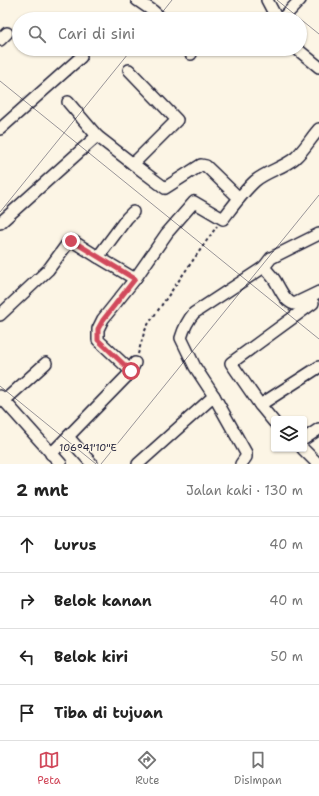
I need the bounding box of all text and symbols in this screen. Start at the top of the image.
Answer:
search box [12,12,307,56]
icon: search [26,23,48,45]
text: Cari di sini [58,24,135,44]
route end [62,232,80,250]
route start [122,362,140,380]
map controls [271,416,307,452]
button: layers [271,416,307,452]
text: 106°41'10"E [59,441,117,454]
text: 2 mnt [16,479,69,501]
text: Jalan kaki · 130 m [186,482,303,499]
icon: ahead [16,534,38,556]
text: Lurus [54,535,96,555]
text: 40 m [269,536,303,553]
icon: right [16,590,38,612]
text: Belok kanan [54,591,152,611]
text: 40 m [269,592,303,609]
icon: left [16,646,38,668]
text: Belok kiri [54,647,128,667]
text: 50 m [270,648,303,665]
icon: arrive [16,702,38,724]
text: Tiba di tujuan [54,703,163,723]
tab: Peta [37,749,61,788]
tab: Rute [135,749,160,788]
tab: Disimpan [234,749,282,788]

